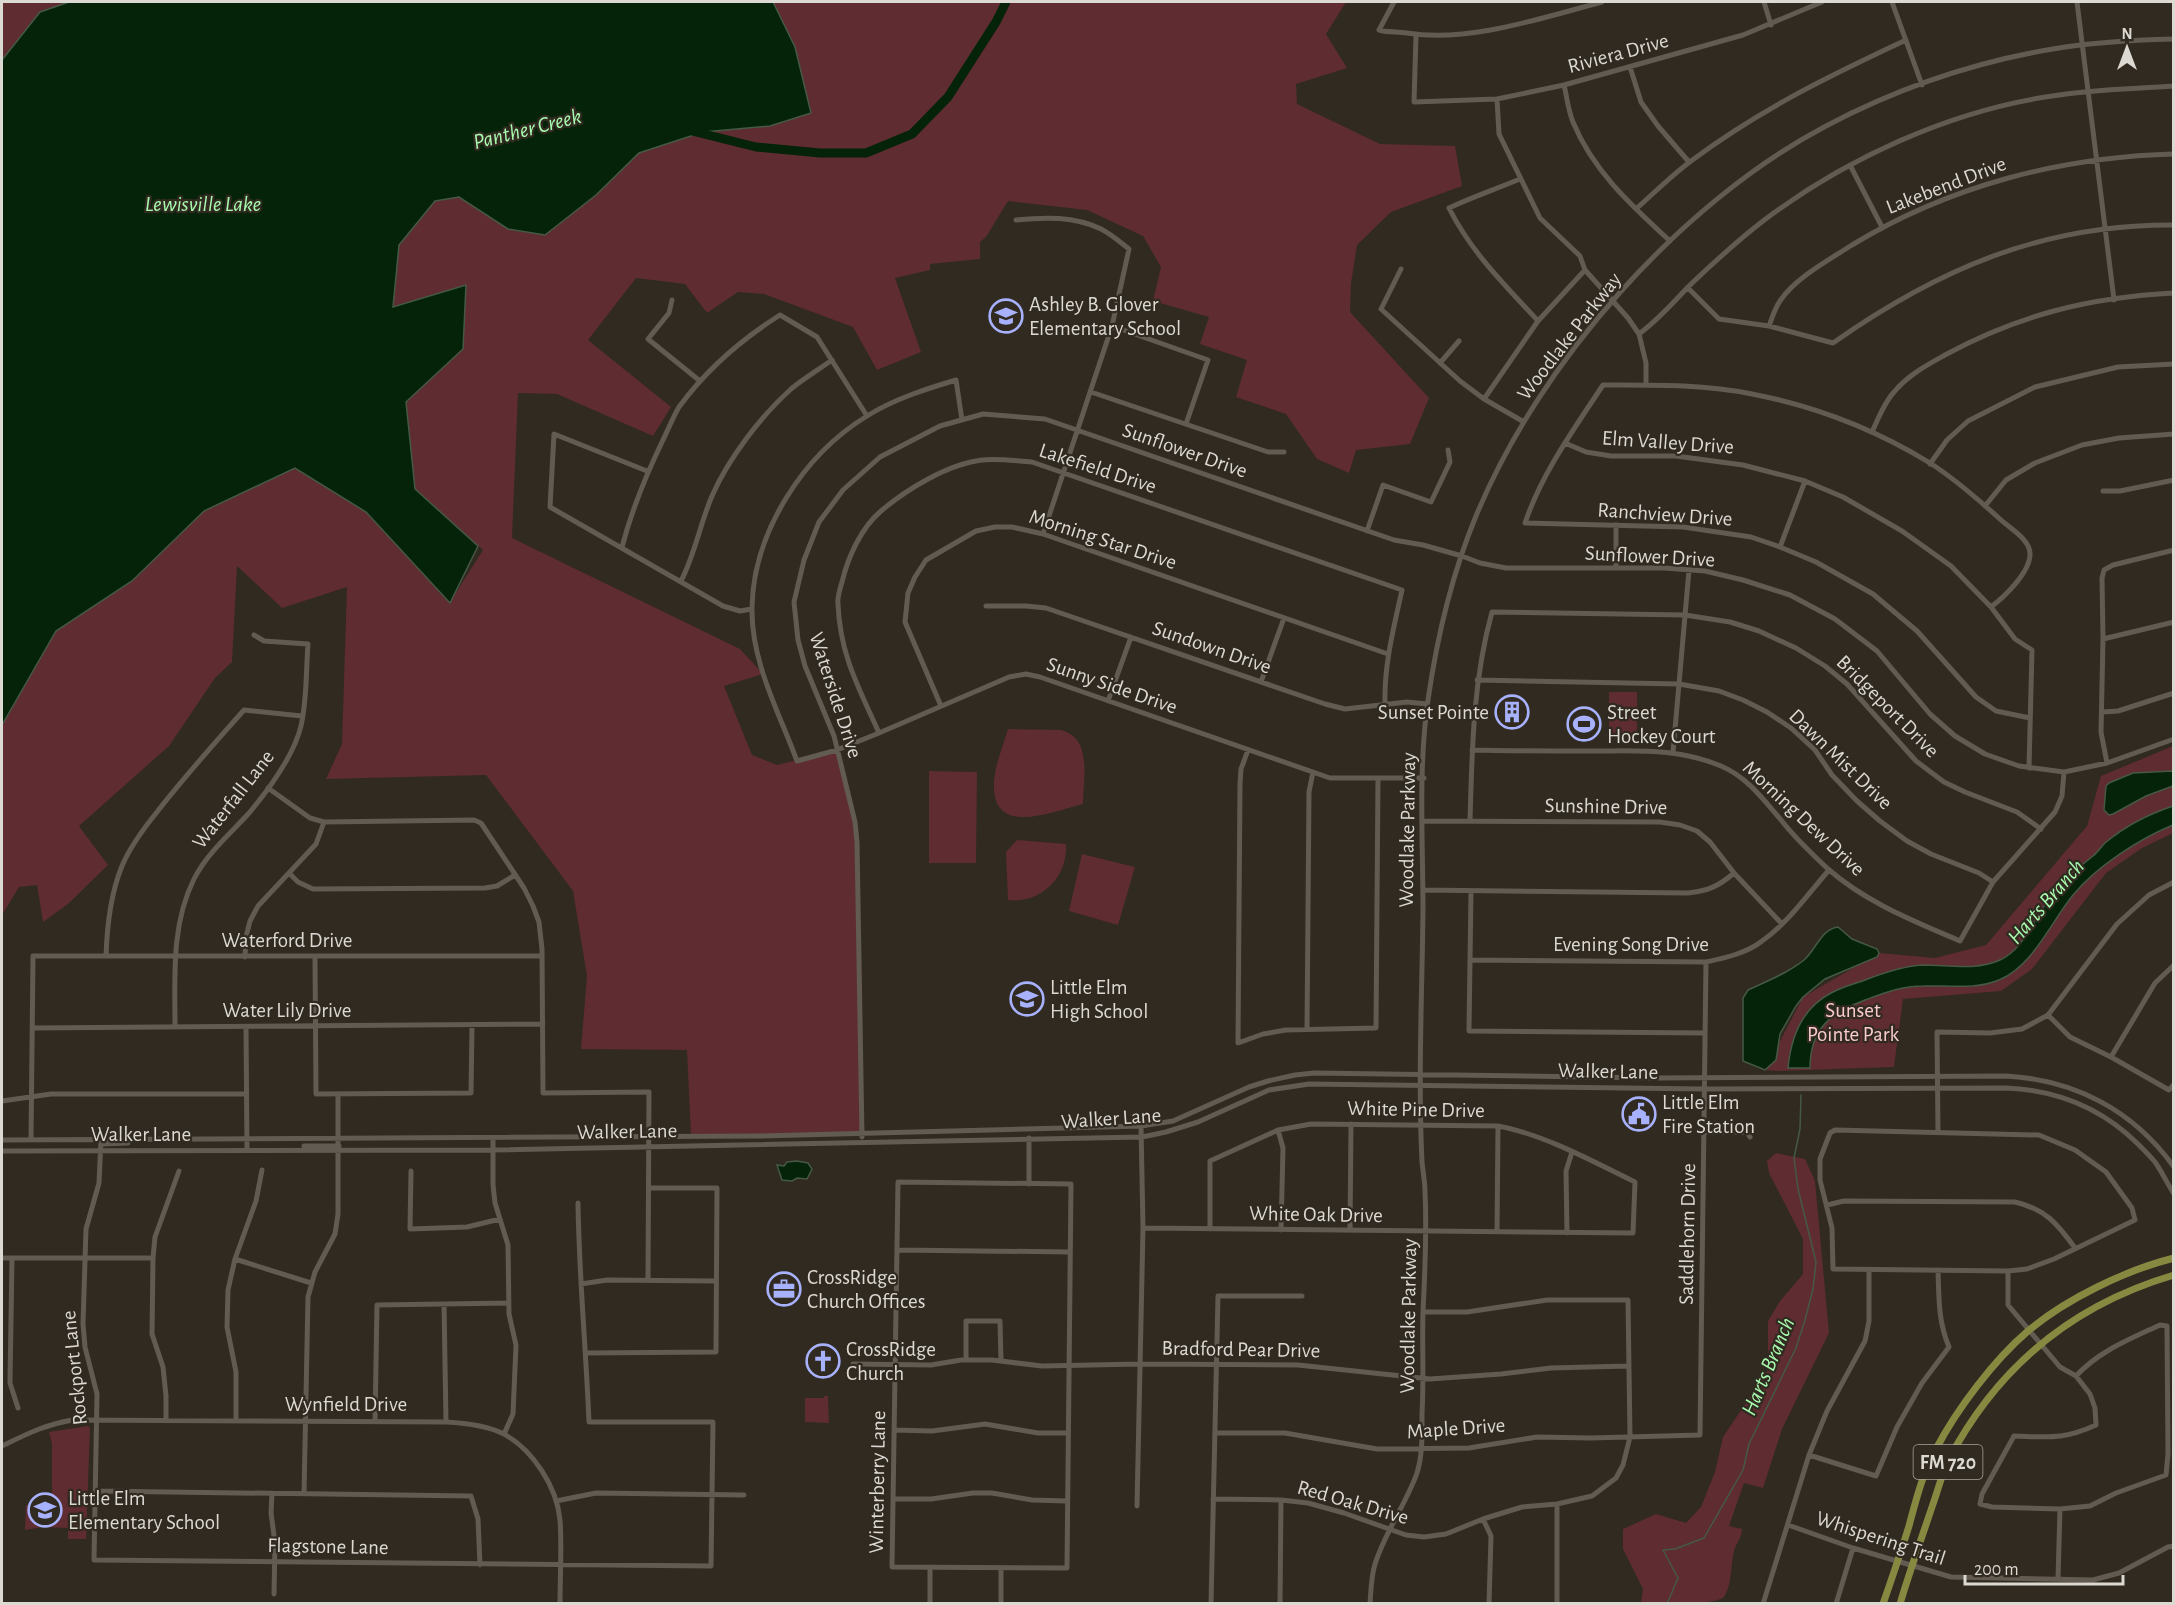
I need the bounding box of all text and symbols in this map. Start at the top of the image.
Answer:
north arrow [2097,18,2157,78]
text: N [2121,26,2133,42]
street label: Riviera Drive [1565,30,1671,77]
water label: Panther Creek [471,105,584,153]
street label: Lakebend Drive [1883,153,2009,218]
water label: Lewisville Lake [145,193,261,215]
street label: Woodlake Parkway [1513,269,1625,404]
place label: Ashley B. Glover Elementary School [1029,294,1181,339]
school or university icon: Ashley B. Glover Elementary School [988,298,1024,334]
street label: Sunflower Drive [1120,419,1250,482]
street label: Elm Valley Drive [1601,427,1735,458]
street label: Lakefield Drive [1037,440,1159,497]
street label: Ranchview Drive [1597,499,1733,530]
street label: Morning Star Drive [1027,506,1179,573]
street label: Sunflower Drive [1584,543,1716,570]
street label: Sundown Drive [1150,617,1274,678]
street label: Waterside Drive [805,630,866,761]
street label: Bridgeport Drive [1832,651,1943,762]
street label: Sunny Side Drive [1044,653,1180,718]
building icon: Sunset Pointe [1494,694,1530,730]
place label: Sunset Pointe [1378,702,1489,723]
place label: Street Hockey Court [1607,702,1716,747]
street label: Dawn Mist Drive [1785,705,1896,814]
sports icon: Street Hockey Court [1566,706,1602,742]
street label: Waterfall Lane [189,746,278,853]
street label: Woodlake Parkway [1396,752,1419,908]
street label: Morning Dew Drive [1739,757,1869,880]
street label: Sunshine Drive [1544,795,1668,818]
water label: Harts Branch [2003,855,2088,948]
street label: Waterford Drive [221,930,353,951]
street label: Evening Song Drive [1553,934,1709,955]
place label: Little Elm High School [1050,977,1148,1022]
school or university icon: Little Elm High School [1009,981,1045,1017]
street label: Water Lily Drive [223,1000,351,1021]
park label: Sunset Pointe Park [1807,1000,1899,1045]
street label: Walker Lane [1558,1060,1658,1083]
place label: Little Elm Fire Station [1662,1092,1755,1137]
public building icon: Little Elm Fire Station [1621,1096,1657,1132]
street label: White Pine Drive [1347,1098,1485,1121]
street label: Walker Lane [1060,1105,1162,1132]
street label: Walker Lane [577,1120,677,1143]
street label: Walker Lane [91,1124,191,1145]
street label: Saddlehorn Drive [1676,1163,1699,1305]
street label: White Oak Drive [1249,1203,1383,1226]
street label: Woodlake Parkway [1397,1238,1420,1394]
place label: CrossRidge Church Offices [807,1267,925,1312]
office icon: CrossRidge Church Offices [766,1271,802,1307]
street label: Rockport Lane [58,1309,91,1426]
water label: Harts Branch [1737,1314,1798,1419]
street label: Bradford Pear Drive [1162,1338,1320,1361]
place label: CrossRidge Church [846,1339,936,1384]
church icon: CrossRidge Church [805,1343,841,1379]
street label: Wynfield Drive [285,1394,407,1415]
street label: Winterberry Lane [866,1410,889,1554]
street label: Maple Drive [1406,1415,1506,1442]
road number: FM 720 [1914,1445,1982,1479]
street label: Red Oak Drive [1295,1477,1411,1528]
place label: Little Elm Elementary School [68,1488,220,1533]
school or university icon: Little Elm Elementary School [27,1492,63,1528]
street label: Whispering Trail [1814,1508,1948,1569]
street label: Flagstone Lane [267,1535,389,1558]
scale bar [1965,1548,2122,1586]
text: 200 m [1974,1561,2019,1579]

